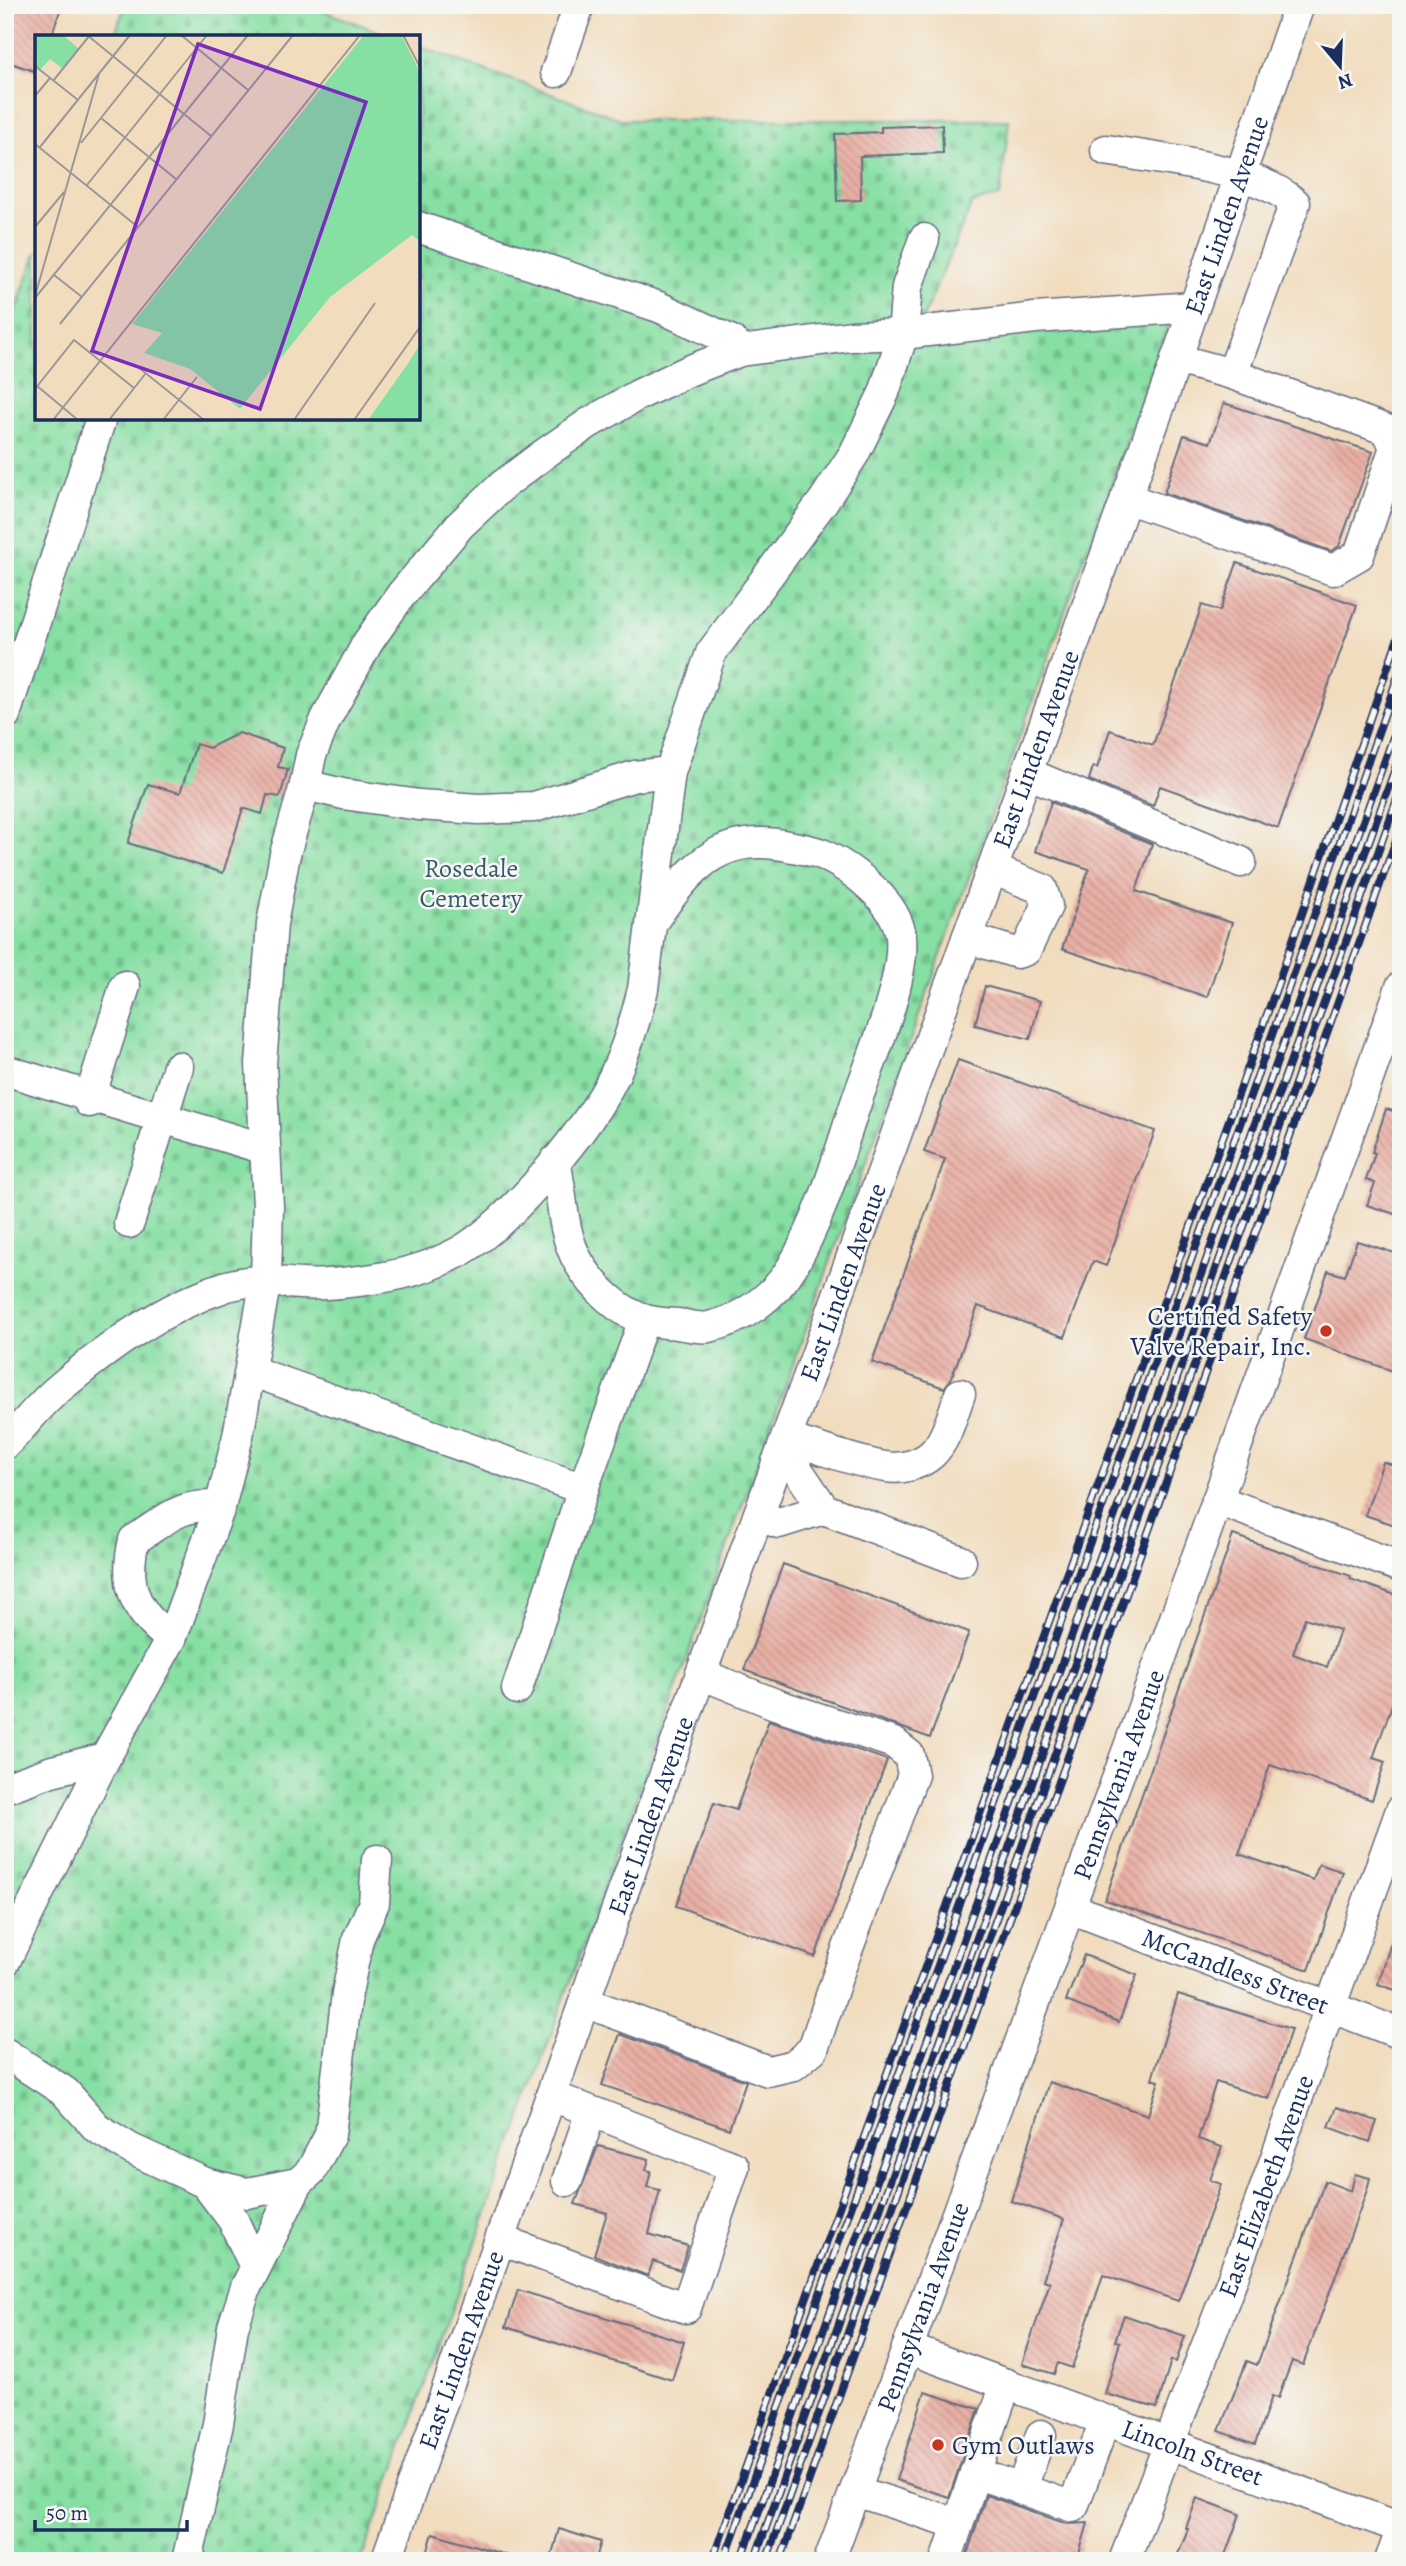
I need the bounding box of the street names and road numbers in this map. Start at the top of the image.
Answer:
street label: East Linden Avenue [1176,111,1277,319]
street label: East Linden Avenue [984,645,1087,853]
street label: East Linden Avenue [791,1178,895,1386]
street label: Pennsylvania Avenue [1064,1665,1173,1885]
street label: East Linden Avenue [599,1711,702,1920]
street label: McCandless Street [1137,1920,1334,2023]
street label: East Elizabeth Avenue [1209,2070,1322,2302]
street label: Pennsylvania Avenue [868,2197,977,2417]
street label: East Linden Avenue [410,2246,512,2454]
street label: Lincoln Street [1117,2410,1269,2494]

